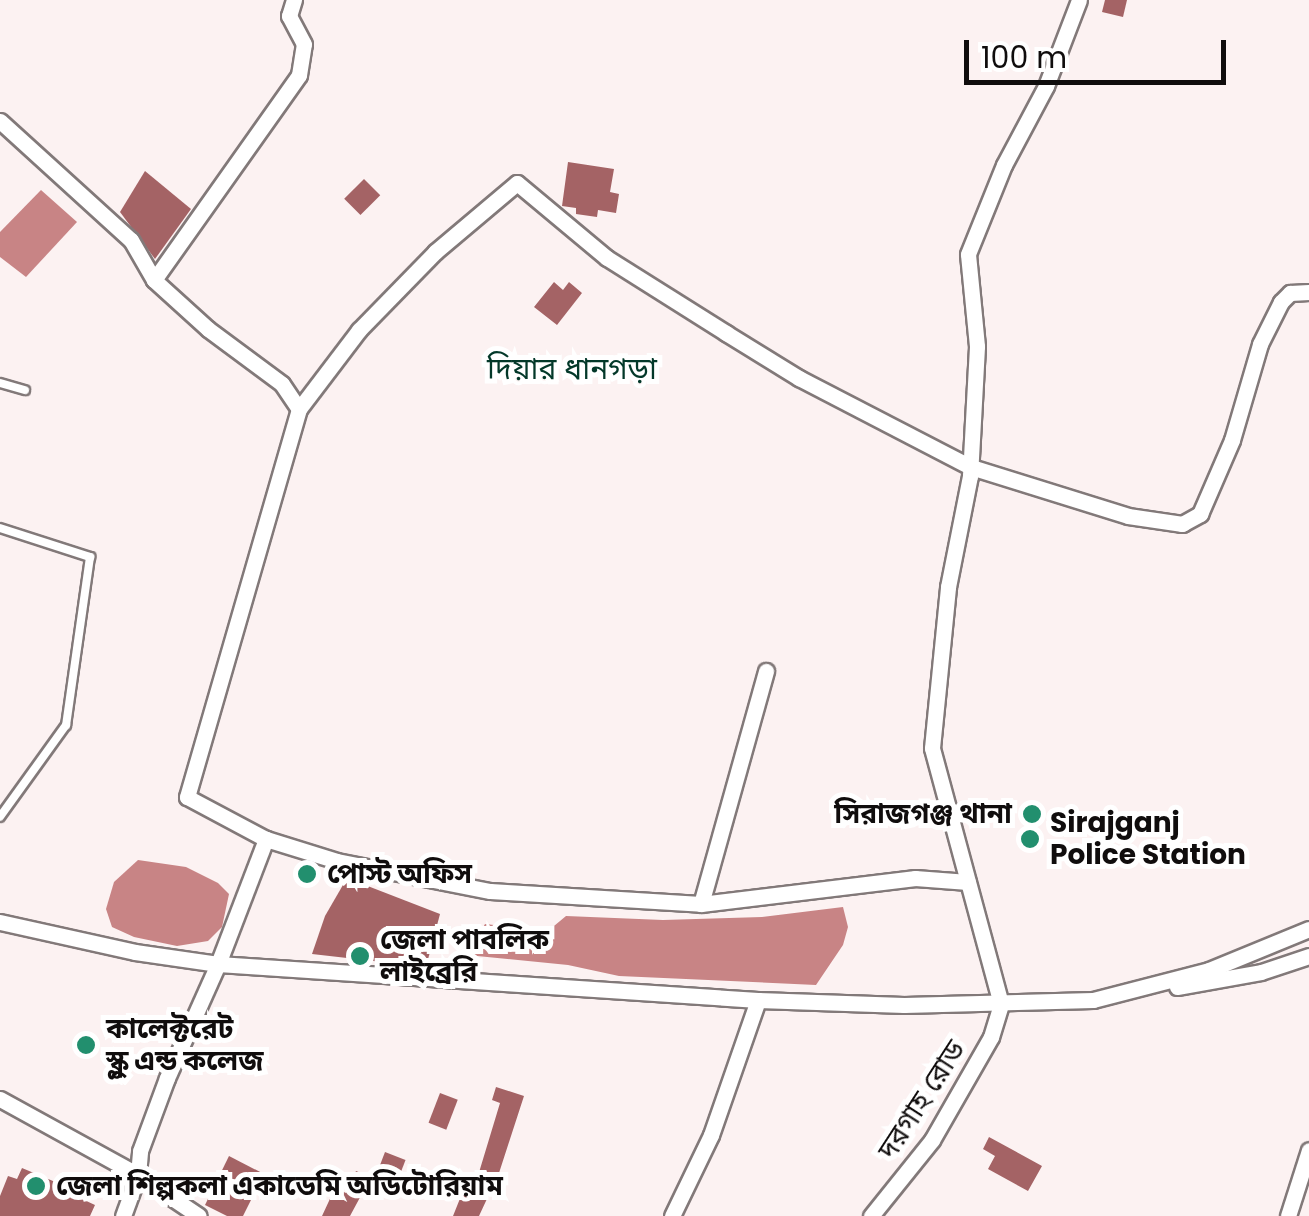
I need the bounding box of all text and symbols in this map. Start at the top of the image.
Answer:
scale bar [969,20,1232,82]
text: 100 m [981,36,1067,79]
district label: দিয়ার ধানগড়া [487,351,657,387]
place label: সিরাজগঞ্জ থানা [834,797,1012,831]
marker: সিরাজগঞ্জ থানা [1021,803,1043,825]
place label: Sirajganj Police Station [1050,806,1246,872]
marker: Sirajganj Police Station [1019,828,1041,850]
place label: পোস্ট অফিস [327,857,472,891]
marker: পোস্ট অফিস [296,863,318,885]
place label: জেলা পাবলিক লাইব্রেরি [380,923,549,989]
marker: জেলা পাবলিক লাইব্রেরি [349,945,371,967]
place label: কালেক্টরেট স্কুল এন্ড কলেজ [106,1012,264,1078]
marker: কালেক্টরেট স্কুল এন্ড কলেজ [75,1034,97,1056]
street label: দরগাহ রোড [871,1035,973,1165]
place label: জেলা শিল্পকলা একাডেমি অডিটোরিয়াম [56,1169,503,1203]
marker: জেলা শিল্পকলা একাডেমি অডিটোরিয়াম [25,1175,47,1197]

